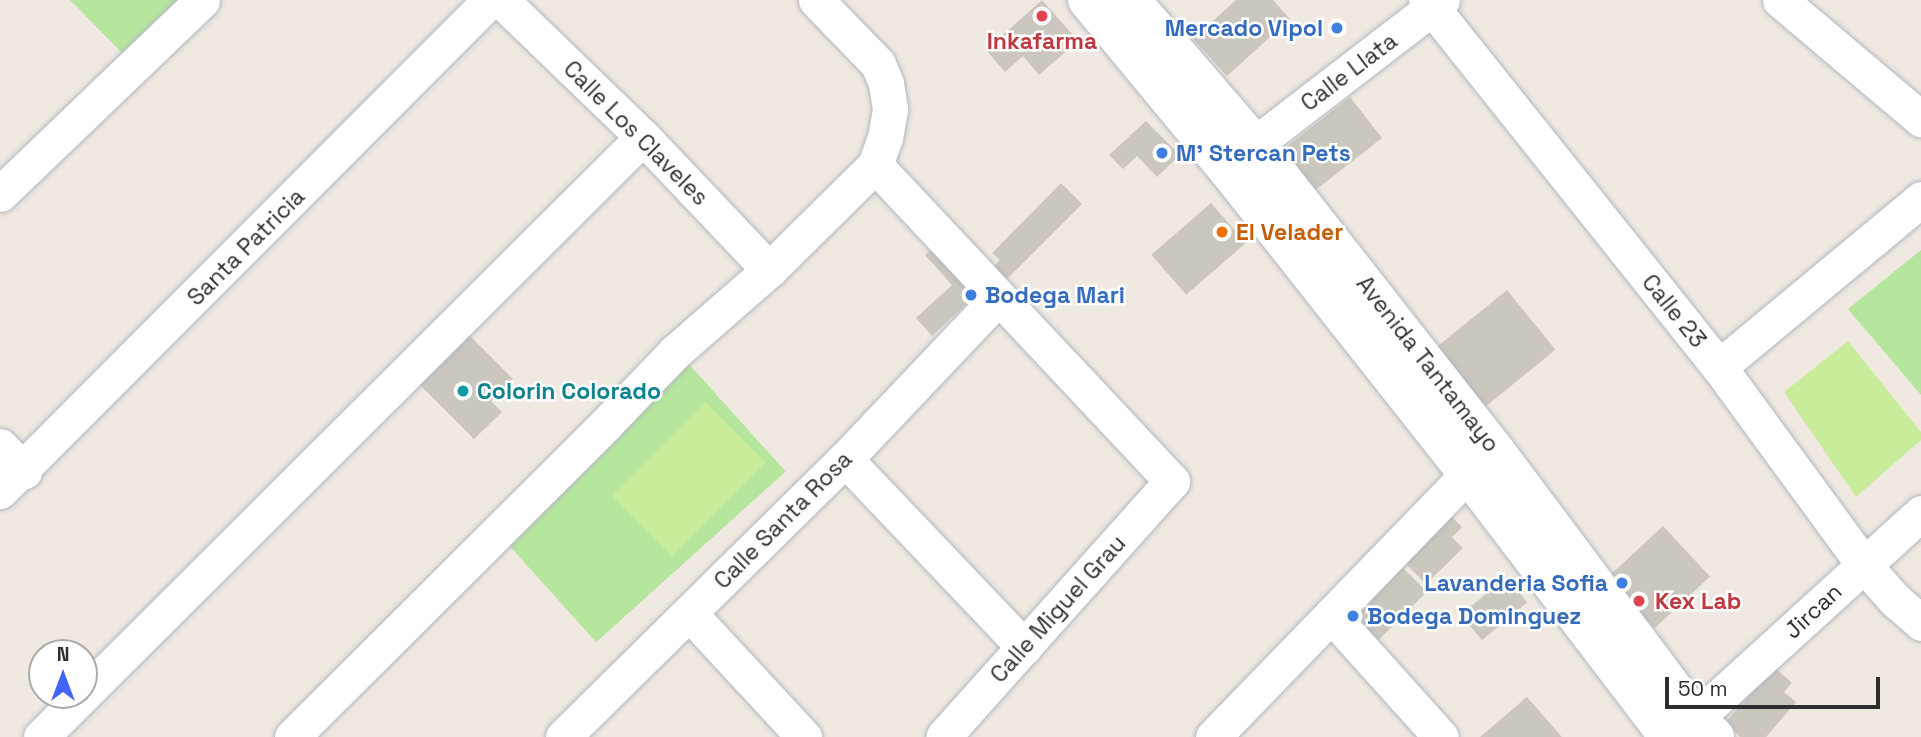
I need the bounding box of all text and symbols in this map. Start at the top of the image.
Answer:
marker: Inkafarma [1034,8,1050,24]
place label: Mercado Vipol [1164,14,1323,42]
marker: Mercado Vipol [1329,20,1345,36]
place label: Inkafarma [987,27,1097,55]
street label: Calle Llata [1295,27,1403,117]
street label: Calle Los Claveles [558,55,714,211]
place label: M' Stercan Pets [1176,139,1351,167]
marker: M' Stercan Pets [1154,145,1170,161]
street label: Santa Patricia [182,183,310,311]
place label: El Velader [1236,218,1344,246]
marker: El Velader [1214,224,1230,240]
street label: Calle 23 [1636,269,1712,353]
street label: Avenida Tantamayo [1350,270,1506,458]
place label: Bodega Mari [985,281,1125,309]
marker: Bodega Mari [963,287,979,303]
place label: Colorin Colorado [477,377,661,405]
marker: Colorin Colorado [455,383,471,399]
street label: Calle Santa Rosa [708,445,858,595]
street label: Calle Miguel Grau [985,530,1131,688]
place label: Lavanderia Sofia [1424,569,1608,597]
marker: Lavanderia Sofia [1614,575,1630,591]
street label: Jircan [1778,578,1848,644]
place label: Kex Lab [1655,587,1742,615]
marker: Kex Lab [1629,591,1649,611]
place label: Bodega Dominguez [1367,602,1581,630]
marker: Bodega Dominguez [1345,608,1361,624]
north arrow [28,639,98,709]
text: N [57,642,69,667]
scale bar [1669,664,1884,708]
text: 50 m [1678,675,1728,702]

